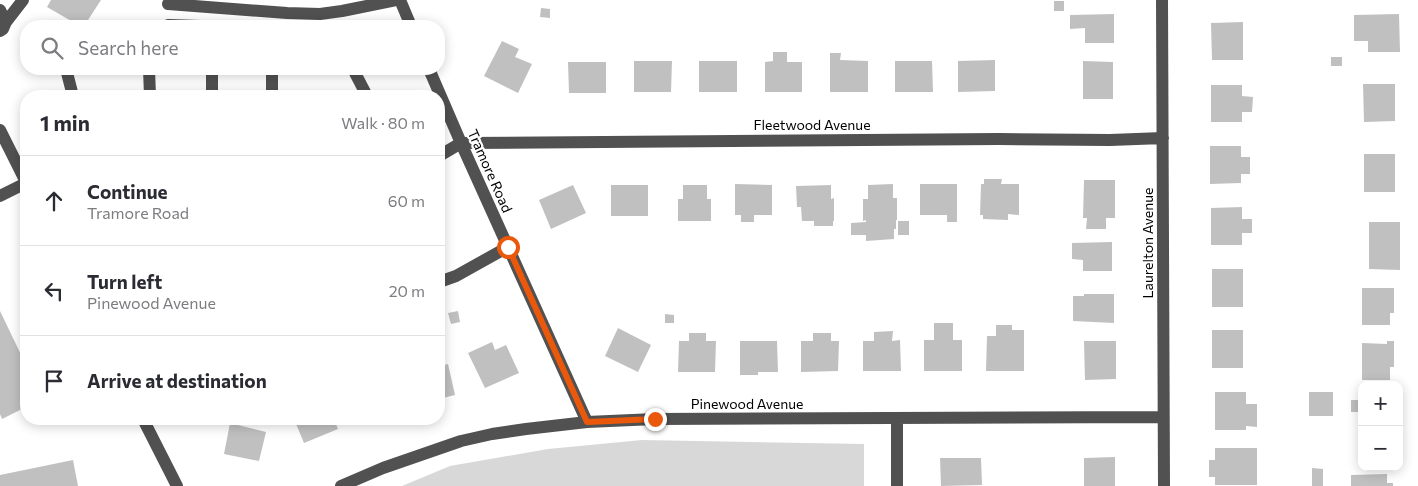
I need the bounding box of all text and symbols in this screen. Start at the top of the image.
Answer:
search box [20,20,445,75]
icon: search [38,34,66,62]
text: Search here [78,36,178,59]
text: 1 min [40,110,90,135]
text: Walk · 80 m [341,113,425,132]
street label: Fleetwood Avenue [753,116,871,133]
street label: Tramore Road [465,127,516,215]
text: Continue [87,180,167,203]
icon: ahead [40,187,68,215]
street label: Laurelton Avenue [1139,188,1156,298]
text: 60 m [388,191,425,210]
text: Tramore Road [87,203,189,222]
route start [497,236,520,259]
text: Turn left [87,270,162,293]
icon: left [40,277,68,305]
text: 20 m [389,281,425,300]
text: Pinewood Avenue [87,293,216,312]
icon: arrive [40,367,68,395]
text: Arrive at destination [87,369,267,392]
map controls [1358,381,1403,471]
button: + [1358,381,1403,426]
street label: Pinewood Avenue [691,395,803,412]
route end [644,408,667,431]
button: − [1358,426,1403,471]

